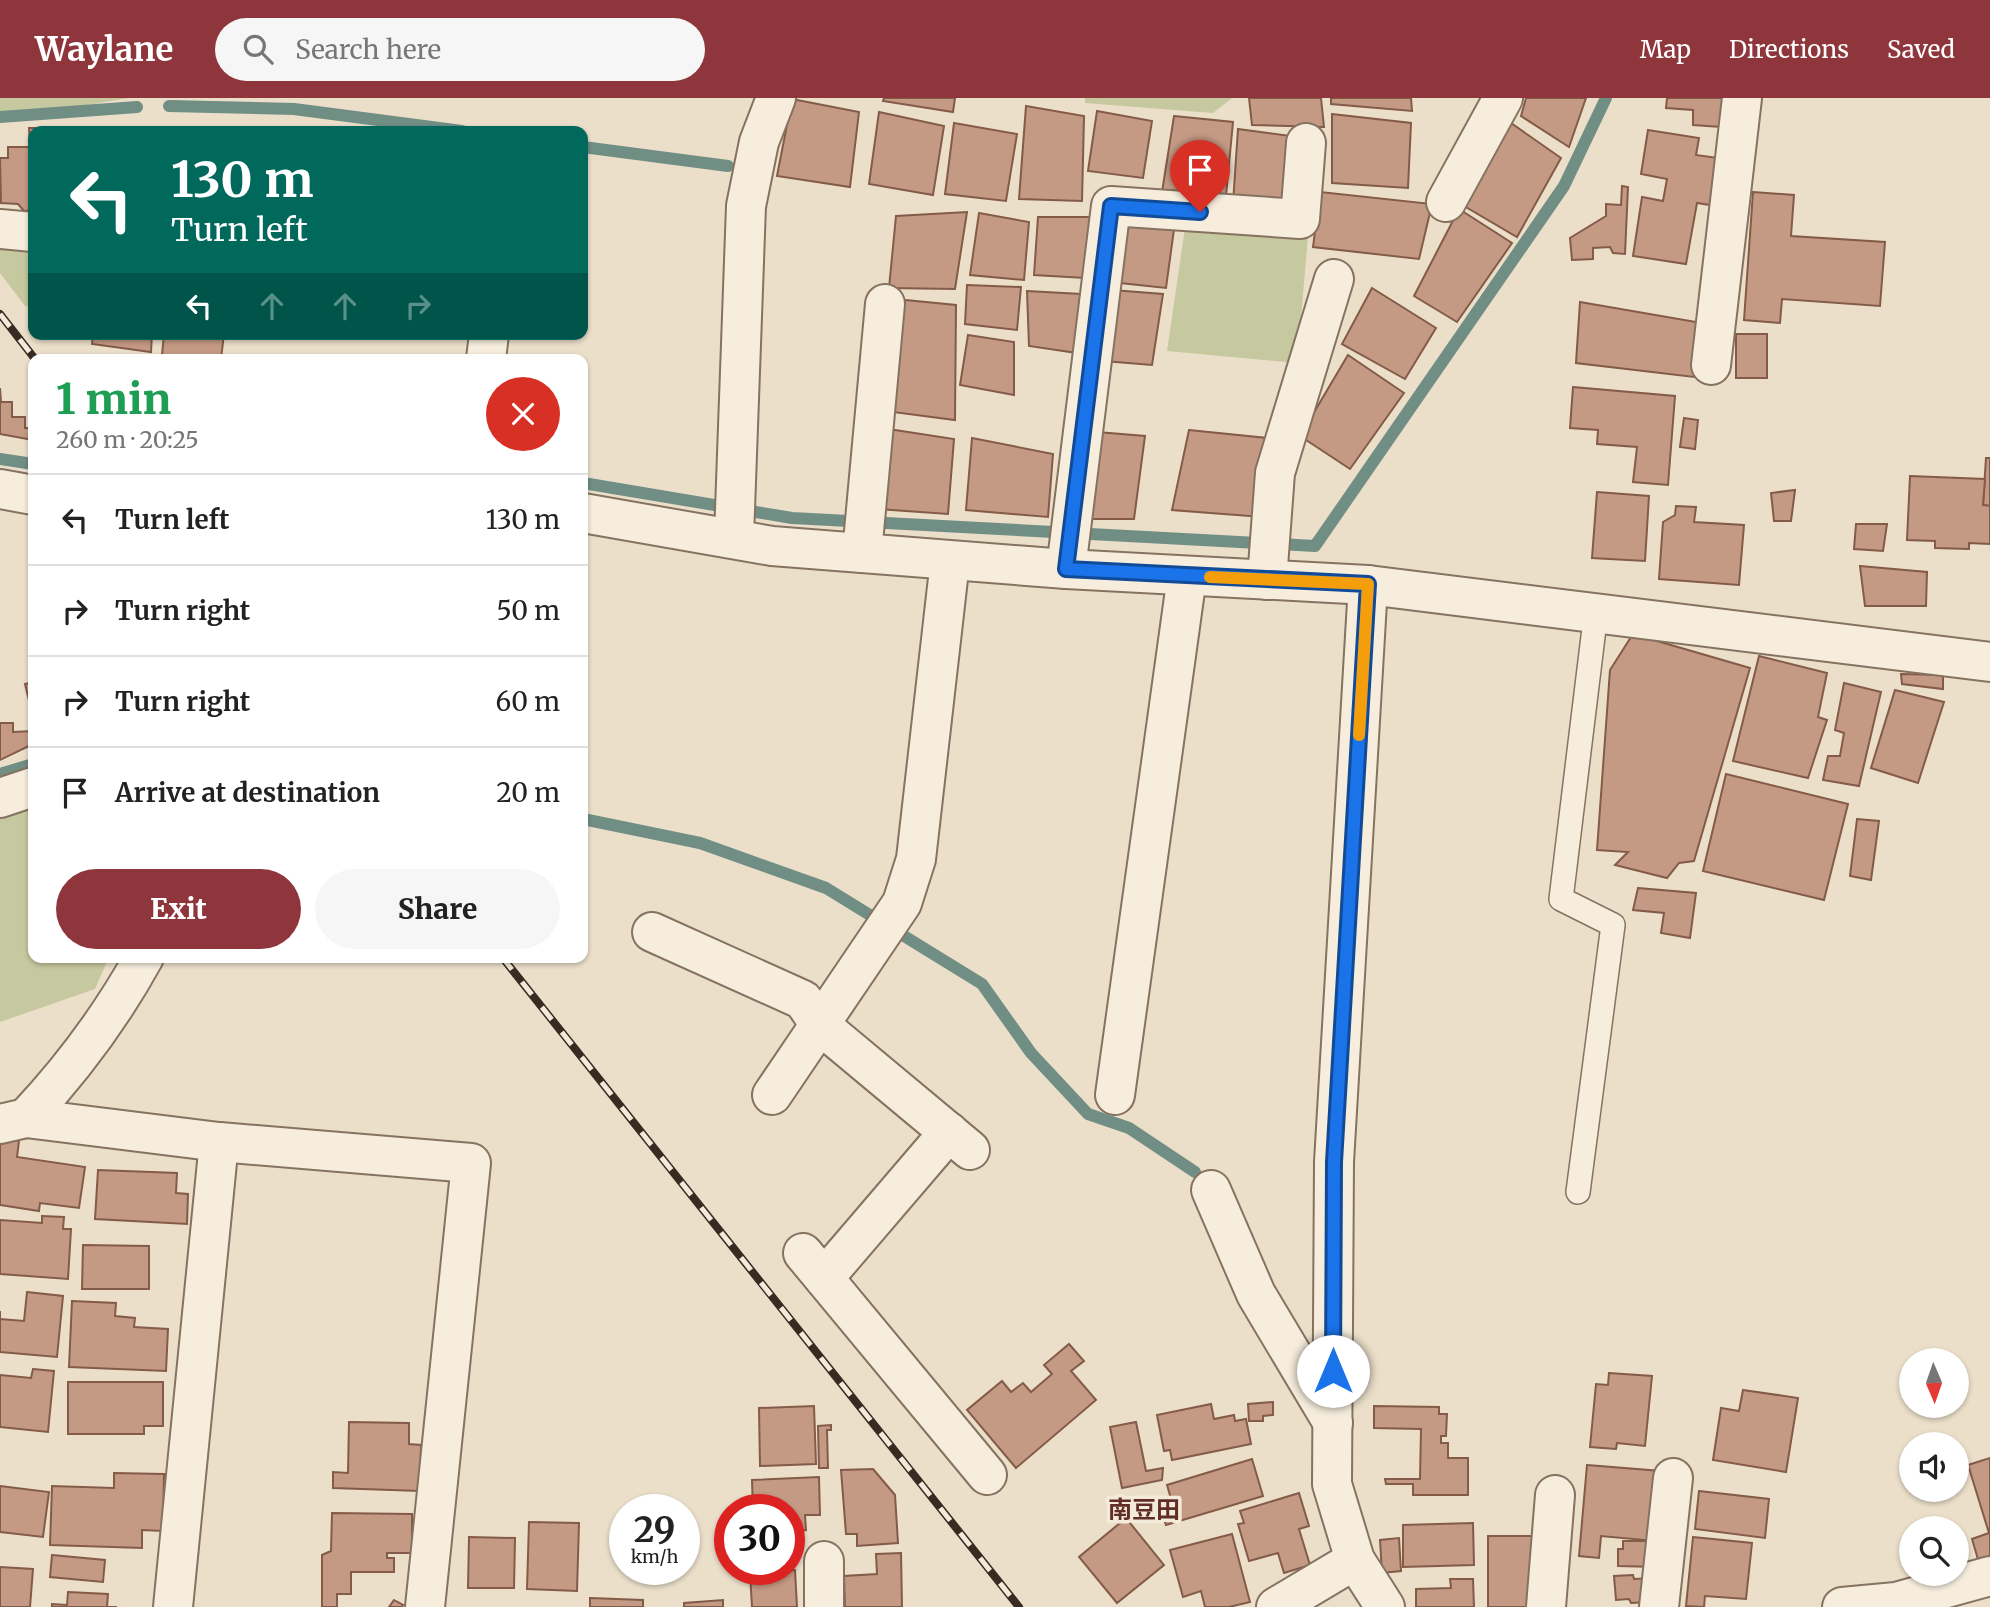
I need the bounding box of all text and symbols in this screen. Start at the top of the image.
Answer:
search box [215,18,705,81]
text: Waylane [35,29,173,70]
icon: search [239,30,277,68]
text: Search here [295,33,441,66]
text: Map [1640,34,1691,65]
text: Directions [1729,34,1849,65]
text: Saved [1887,34,1955,65]
pin [1170,140,1230,212]
text: 130 m [171,149,314,210]
icon: arrive [1181,151,1219,189]
icon: left [56,154,147,245]
text: Turn left [171,210,308,250]
icon: left [180,287,218,325]
icon: ahead [253,287,291,325]
icon: ahead [326,287,364,325]
icon: right [399,287,437,325]
text: 1 min [56,373,171,425]
button: close [486,377,560,451]
text: 260 m · 20:25 [56,425,199,454]
icon: left [56,501,94,539]
text: Turn left [115,503,229,536]
text: 130 m [486,503,560,536]
icon: right [56,592,94,630]
text: Turn right [115,594,250,627]
text: 50 m [496,594,560,627]
icon: right [56,683,94,721]
text: Turn right [115,685,250,718]
text: 60 m [496,685,560,718]
icon: arrive [56,774,94,812]
text: Arrive at destination [115,776,380,809]
text: 20 m [496,776,560,809]
button: Exit [56,869,301,949]
button: Share [315,869,560,949]
position arrow [1296,1334,1370,1408]
north arrow [1899,1348,1969,1418]
map controls [1899,1348,1969,1586]
button: sound [1899,1432,1969,1502]
speed limit sign: 30 [714,1494,805,1585]
district label: 南豆田 [1108,1494,1180,1525]
text: 29 [634,1508,675,1552]
button: search [1899,1516,1969,1586]
text: km/h [631,1545,678,1568]

